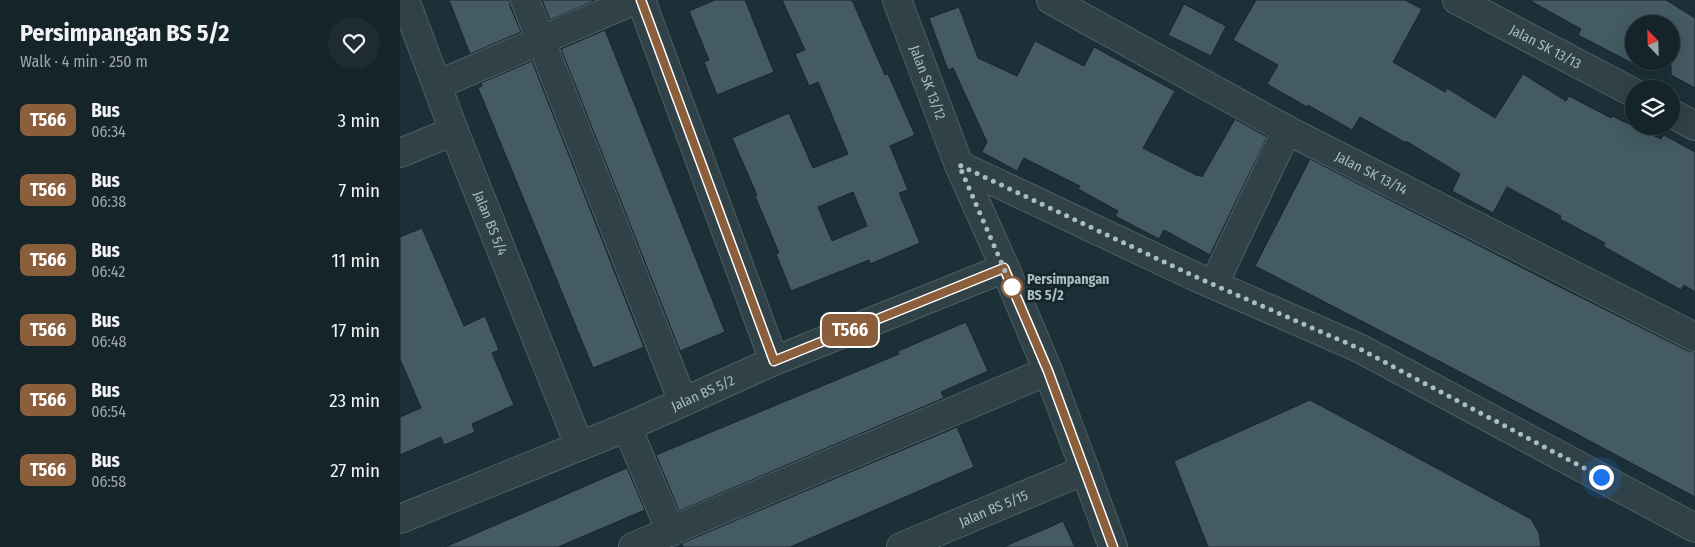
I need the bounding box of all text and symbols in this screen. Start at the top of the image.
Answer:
north arrow [1625,15,1680,70]
map controls [1625,15,1680,135]
button: heart [328,17,380,69]
text: Persimpangan BS 5/2 [20,19,229,47]
street label: Jalan SK 13/13 [1507,21,1584,73]
street label: Jalan SK 13/12 [906,43,949,122]
text: Walk · 4 min · 250 m [20,52,148,71]
button: layers [1625,80,1680,135]
text: Bus [91,99,120,122]
text: T566 [30,109,66,131]
text: 3 min [338,109,380,132]
text: 06:34 [91,122,126,141]
street label: Jalan SK 13/14 [1332,148,1410,199]
text: Bus [91,169,120,192]
text: T566 [30,179,66,201]
text: 7 min [338,179,380,202]
street label: Jalan BS 5/4 [470,188,511,258]
text: 06:38 [91,192,126,211]
text: Bus [91,239,120,262]
text: T566 [30,249,66,271]
text: 11 min [332,249,380,272]
text: 06:42 [91,262,125,281]
place label: Persimpangan BS 5/2 [1027,271,1109,304]
marker: Persimpangan BS 5/2 [1001,276,1023,298]
text: Bus [91,309,120,332]
line badge: T566 [815,314,885,346]
text: T566 [30,319,66,341]
text: 17 min [331,319,380,342]
text: T566 [832,319,868,341]
text: 06:48 [91,332,126,351]
street label: Jalan BS 5/2 [669,372,737,415]
text: Bus [91,379,120,402]
text: T566 [30,389,66,411]
text: 23 min [329,389,380,412]
text: 06:54 [91,402,126,421]
text: Bus [91,449,120,472]
text: T566 [30,459,66,481]
text: 27 min [330,459,380,482]
your location [1589,465,1614,490]
text: 06:58 [91,472,126,491]
street label: Jalan BS 5/15 [956,487,1030,531]

